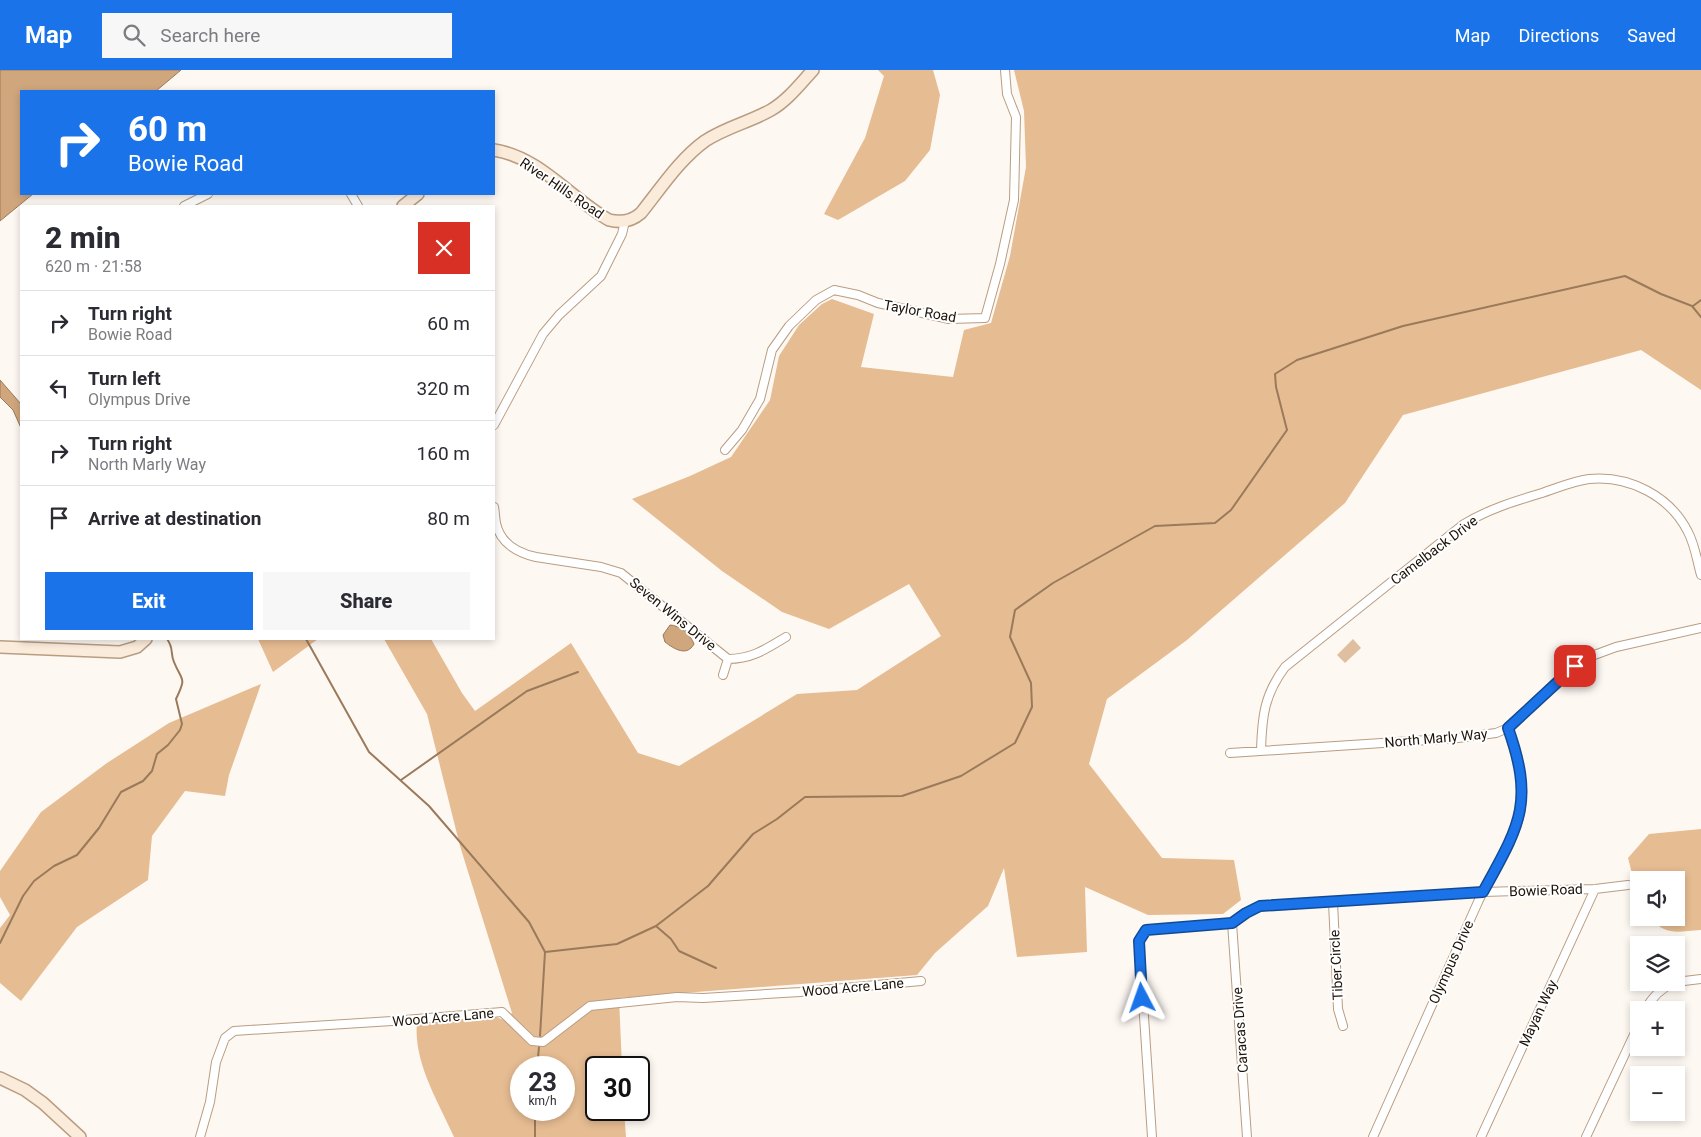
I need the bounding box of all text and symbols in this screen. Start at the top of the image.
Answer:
search box [102,13,452,58]
text: Map [25,21,72,49]
icon: search [120,21,148,49]
text: Search here [160,24,260,47]
text: Map [1455,25,1490,46]
text: Directions [1518,25,1599,46]
text: Saved [1627,25,1676,46]
text: 60 m [128,109,207,150]
icon: right [45,110,110,175]
text: Bowie Road [128,151,244,176]
street label: River Hills Road [517,154,607,222]
text: 2 min [45,220,121,255]
button: close [418,222,470,274]
text: 620 m · 21:58 [45,257,142,276]
street label: Taylor Road [882,297,958,325]
text: Turn right [88,302,172,325]
icon: right [45,309,73,337]
text: 60 m [427,312,470,335]
text: Bowie Road [88,325,172,344]
text: Turn left [88,367,161,390]
icon: left [45,374,73,402]
text: 320 m [417,377,470,400]
text: Olympus Drive [88,390,190,409]
text: Turn right [88,432,172,455]
icon: right [45,439,73,467]
text: 160 m [417,442,470,465]
text: North Marly Way [88,455,206,474]
icon: arrive [45,504,73,532]
text: Arrive at destination [88,507,261,530]
text: 80 m [427,507,470,530]
street label: Camelback Drive [1387,512,1481,588]
button: Exit [45,572,253,630]
button: Share [263,572,470,630]
street label: Seven Wins Drive [627,574,719,654]
pin [1554,645,1596,687]
icon: arrive [1561,652,1589,680]
street label: North Marly Way [1384,725,1488,750]
map controls [1630,871,1685,1121]
button: sound [1630,871,1685,926]
street label: Bowie Road [1509,881,1583,899]
street label: Olympus Drive [1425,918,1477,1006]
street label: Tiber Circle [1326,929,1346,1001]
button: layers [1630,936,1685,991]
position arrow [1115,971,1167,1023]
street label: Wood Acre Lane [802,975,904,999]
street label: Mayan Way [1516,977,1560,1049]
street label: Caracas Drive [1229,987,1251,1073]
button: + [1630,1001,1685,1056]
street label: Wood Acre Lane [392,1005,494,1029]
speed limit sign: 30 [585,1056,650,1121]
button: − [1630,1066,1685,1121]
text: 23 [528,1068,557,1097]
text: km/h [528,1094,557,1108]

